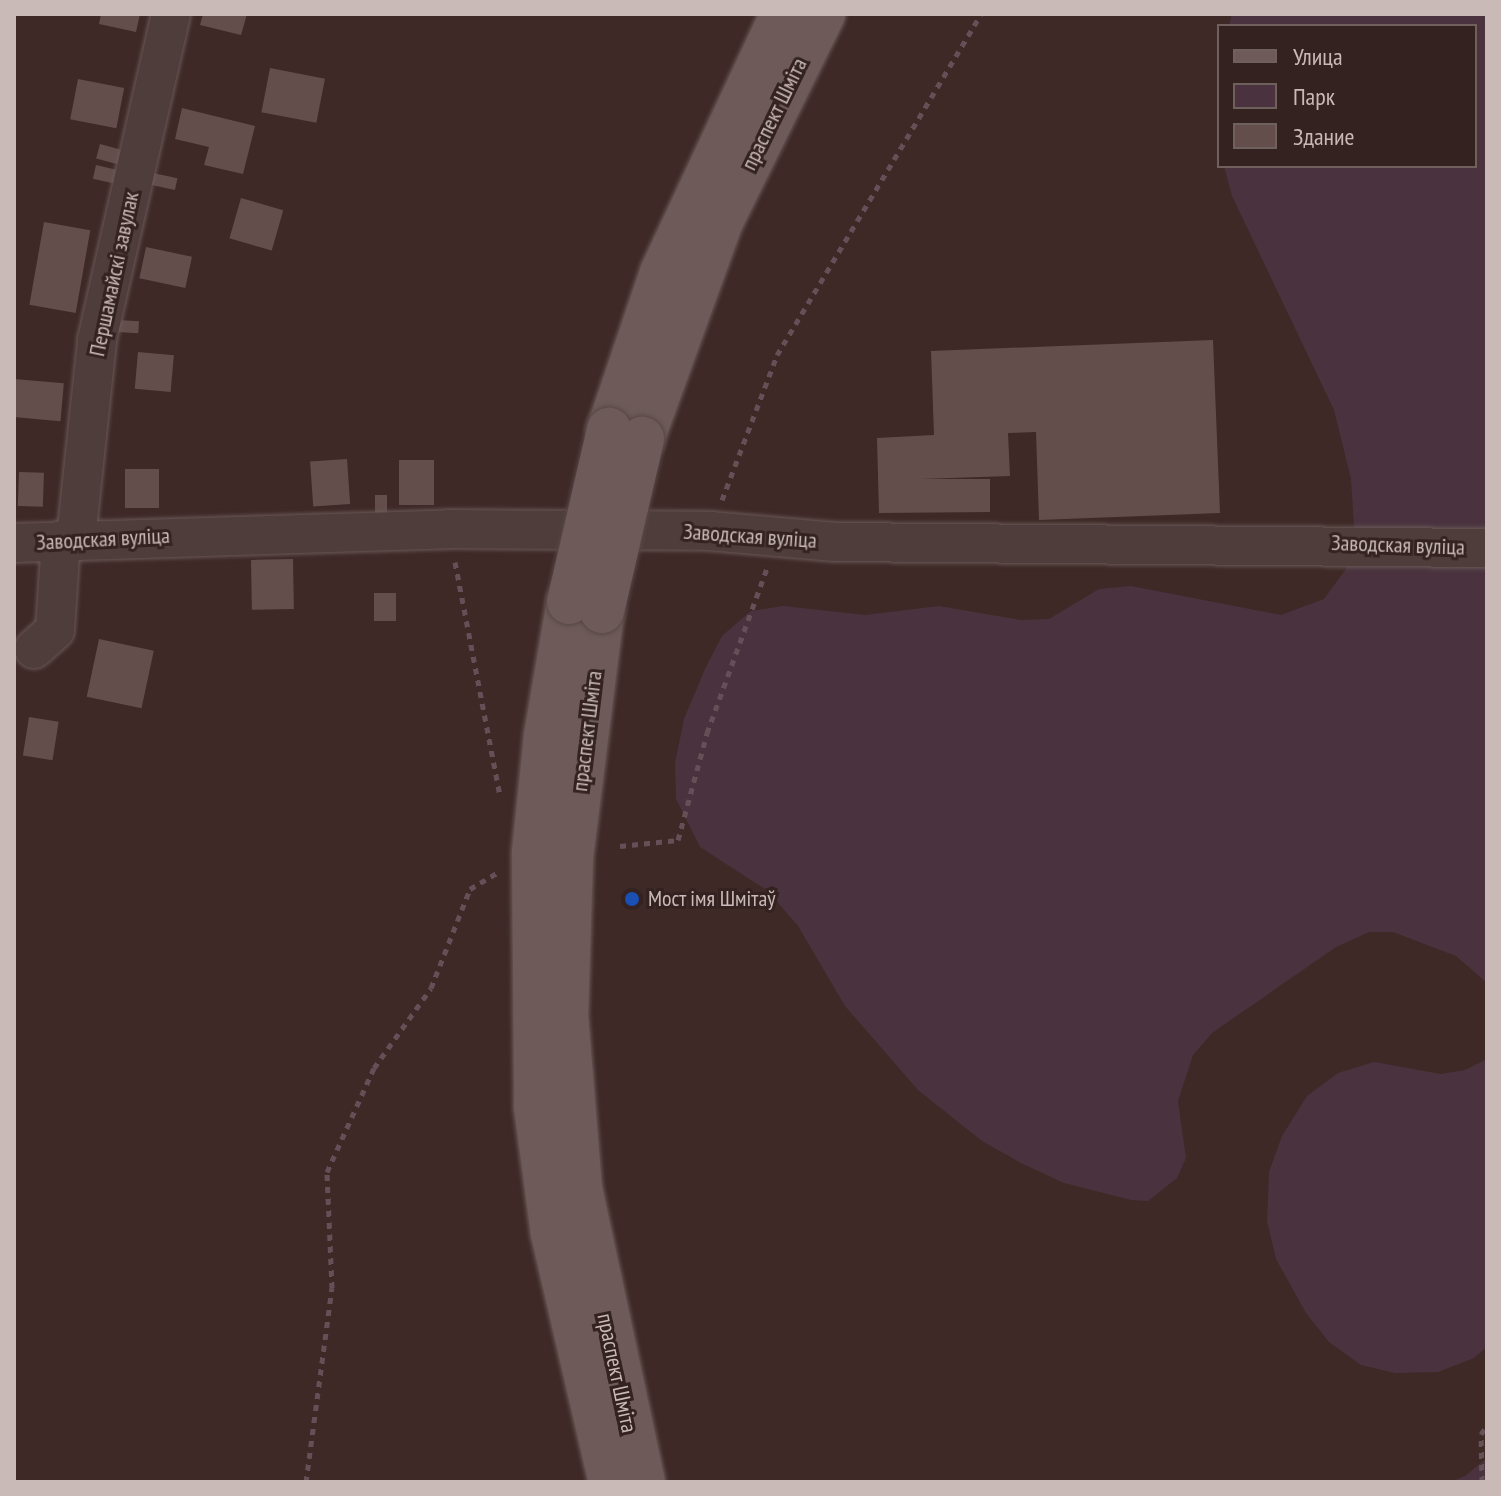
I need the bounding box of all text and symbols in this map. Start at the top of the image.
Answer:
legend [1217,24,1477,168]
text: Улица [1293,41,1343,72]
street label: праспект Шміта [735,53,813,175]
text: Парк [1293,81,1335,112]
text: Здание [1293,121,1354,152]
street label: Першамайскі завулак [84,189,144,359]
street label: Заводская вуліца [682,518,818,554]
street label: Заводская вуліца [35,522,171,556]
street label: Заводская вуліца [1331,529,1465,561]
street label: праспект Шміта [566,669,608,793]
place label: Мост імя Шмітаў [648,886,776,912]
marker: Мост імя Шмітаў [623,890,641,908]
street label: праспект Шміта [591,1311,643,1435]

